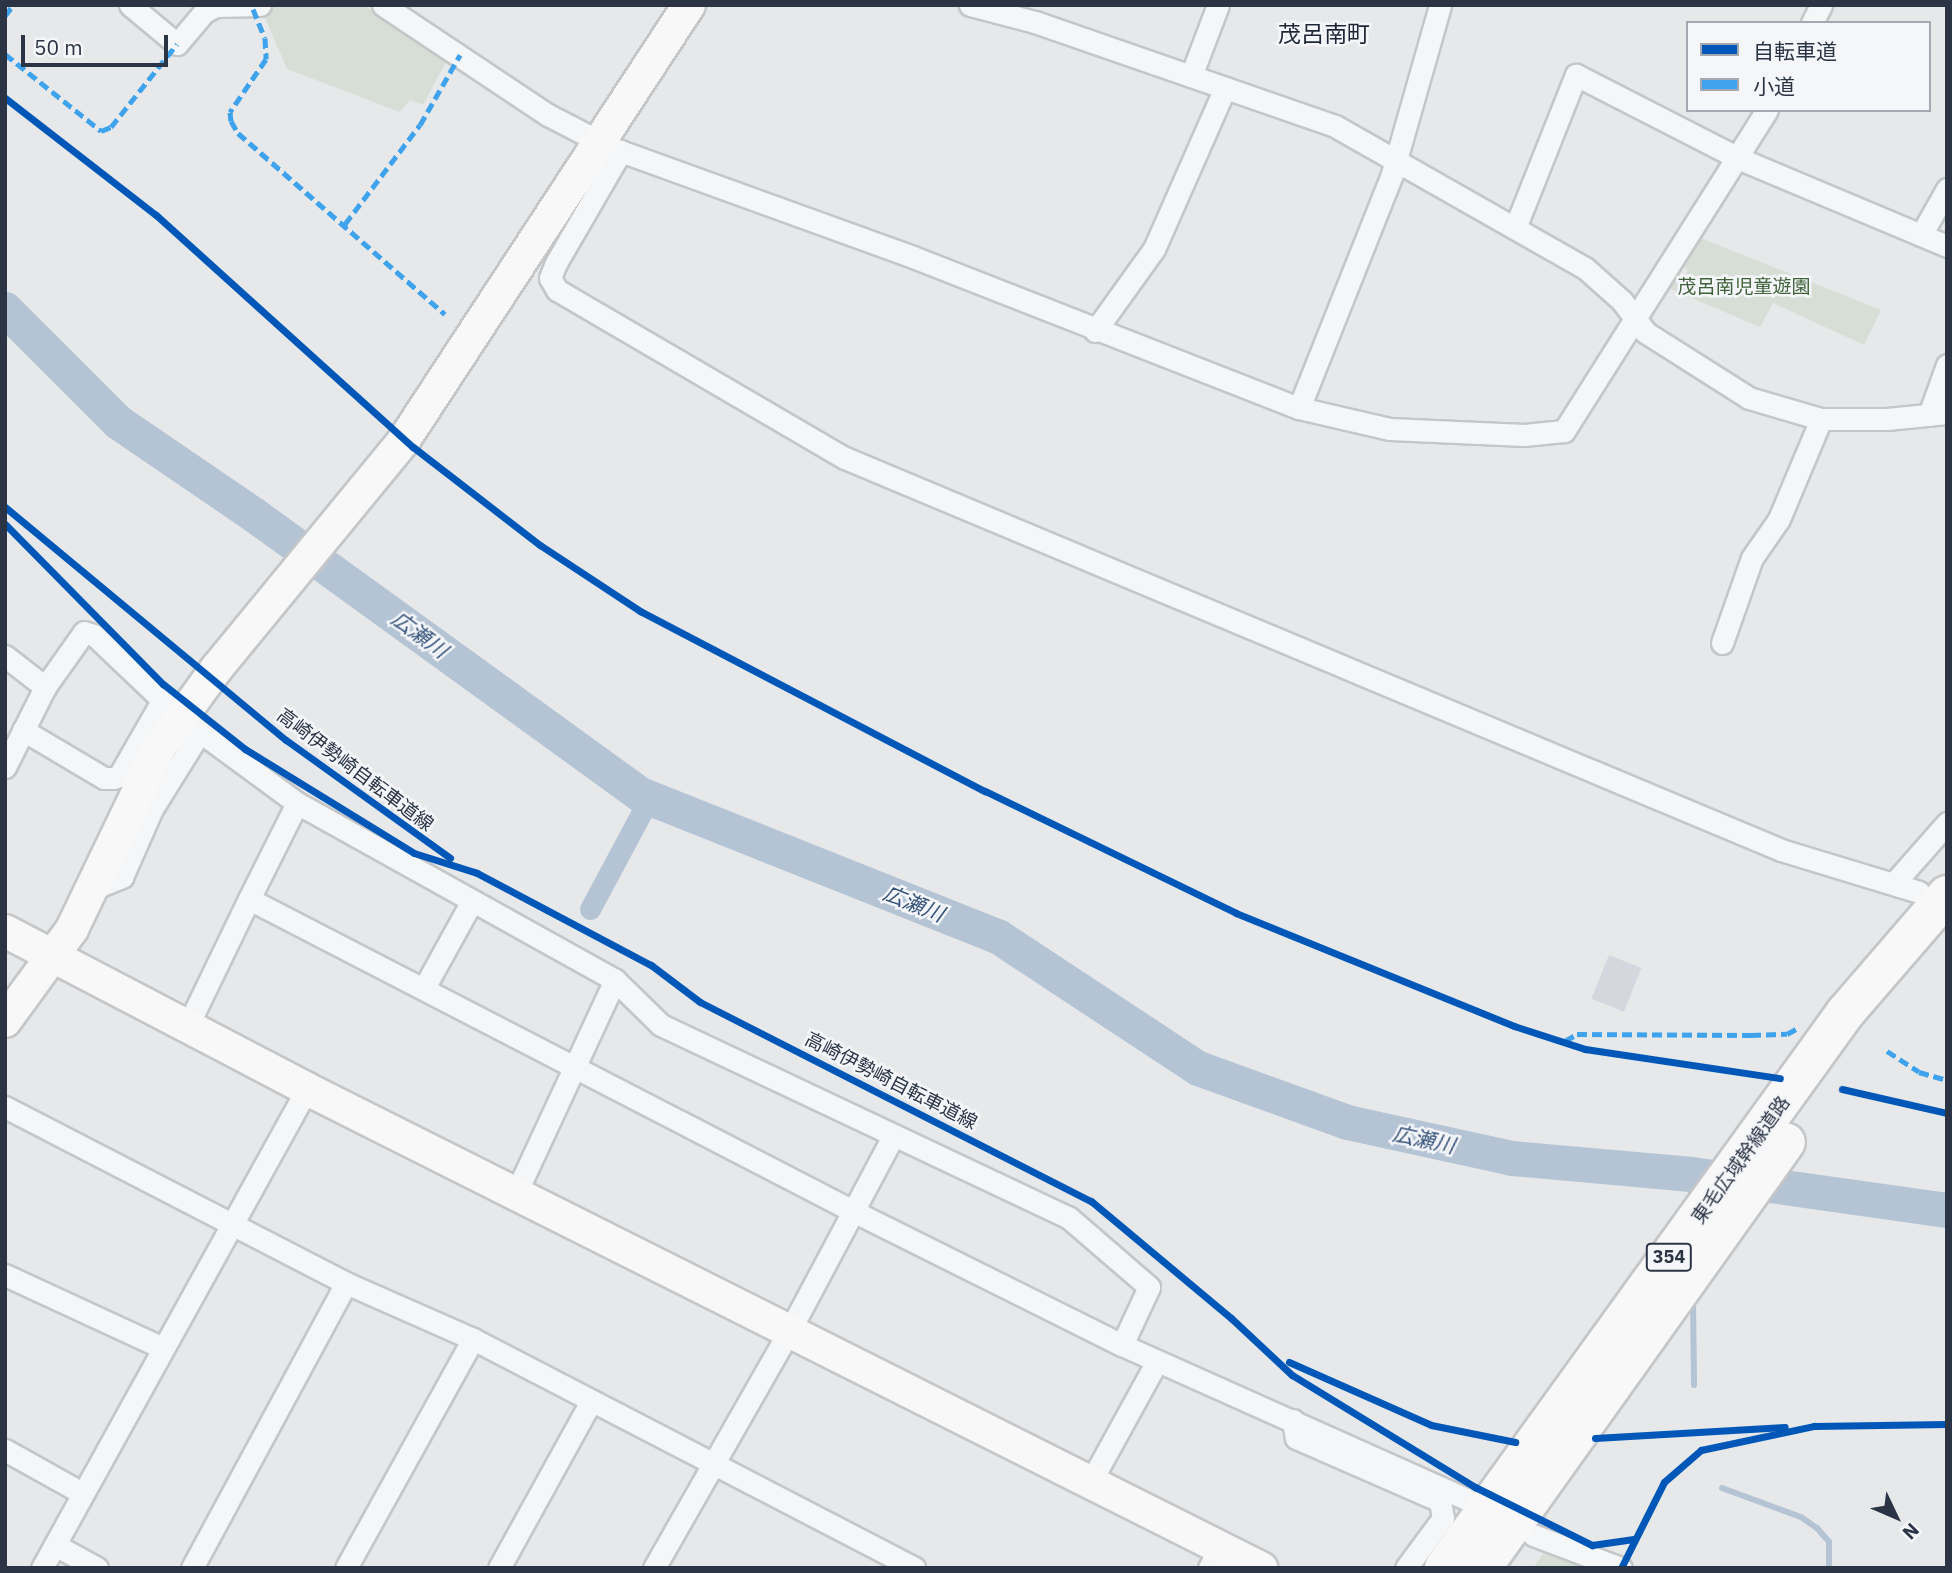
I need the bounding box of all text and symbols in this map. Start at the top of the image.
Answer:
district label: 茂呂南町 [1278,19,1370,47]
scale bar [24,21,172,65]
legend [1686,21,1931,112]
text: 50 m [34,33,83,61]
text: 自転車道 [1753,37,1837,65]
text: 小道 [1753,72,1795,100]
park label: 茂呂南児童遊園 [1678,276,1810,298]
water label: 広瀬川 [387,605,453,663]
street label: 高崎伊勢崎自転車道線 [272,704,438,836]
water label: 広瀬川 [880,880,948,926]
street label: 高崎伊勢崎自転車道線 [801,1028,981,1134]
street label: 東毛広域幹線道路 [1687,1092,1795,1228]
water label: 広瀬川 [1391,1120,1457,1158]
road number: 354 [1644,1242,1694,1272]
north arrow [1861,1482,1931,1552]
text: N [1898,1518,1925,1545]

